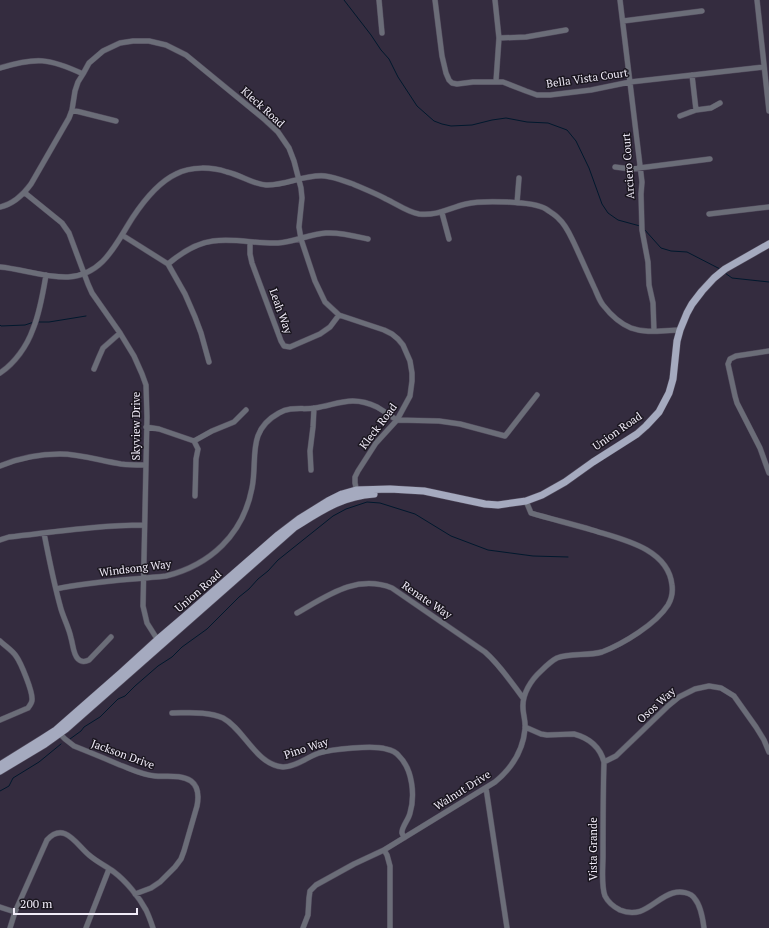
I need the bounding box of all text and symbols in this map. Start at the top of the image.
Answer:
street label: Bella Vista Court [545,65,629,91]
street label: Kleck Road [238,84,288,130]
street label: Arciero Court [619,132,637,200]
street label: Leah Way [266,287,296,336]
street label: Skyview Drive [129,391,143,460]
street label: Kleck Road [356,400,400,452]
street label: Union Road [590,409,644,453]
street label: Windsong Way [98,557,172,579]
street label: Union Road [172,567,224,615]
street label: Renate Way [399,578,455,622]
street label: Osos Way [634,684,679,726]
street label: Pino Way [282,734,330,762]
street label: Jackson Drive [89,736,157,772]
street label: Walnut Drive [431,767,493,813]
street label: Vista Grande [586,817,600,881]
scale bar [14,890,137,916]
text: 200 m [20,896,53,911]

